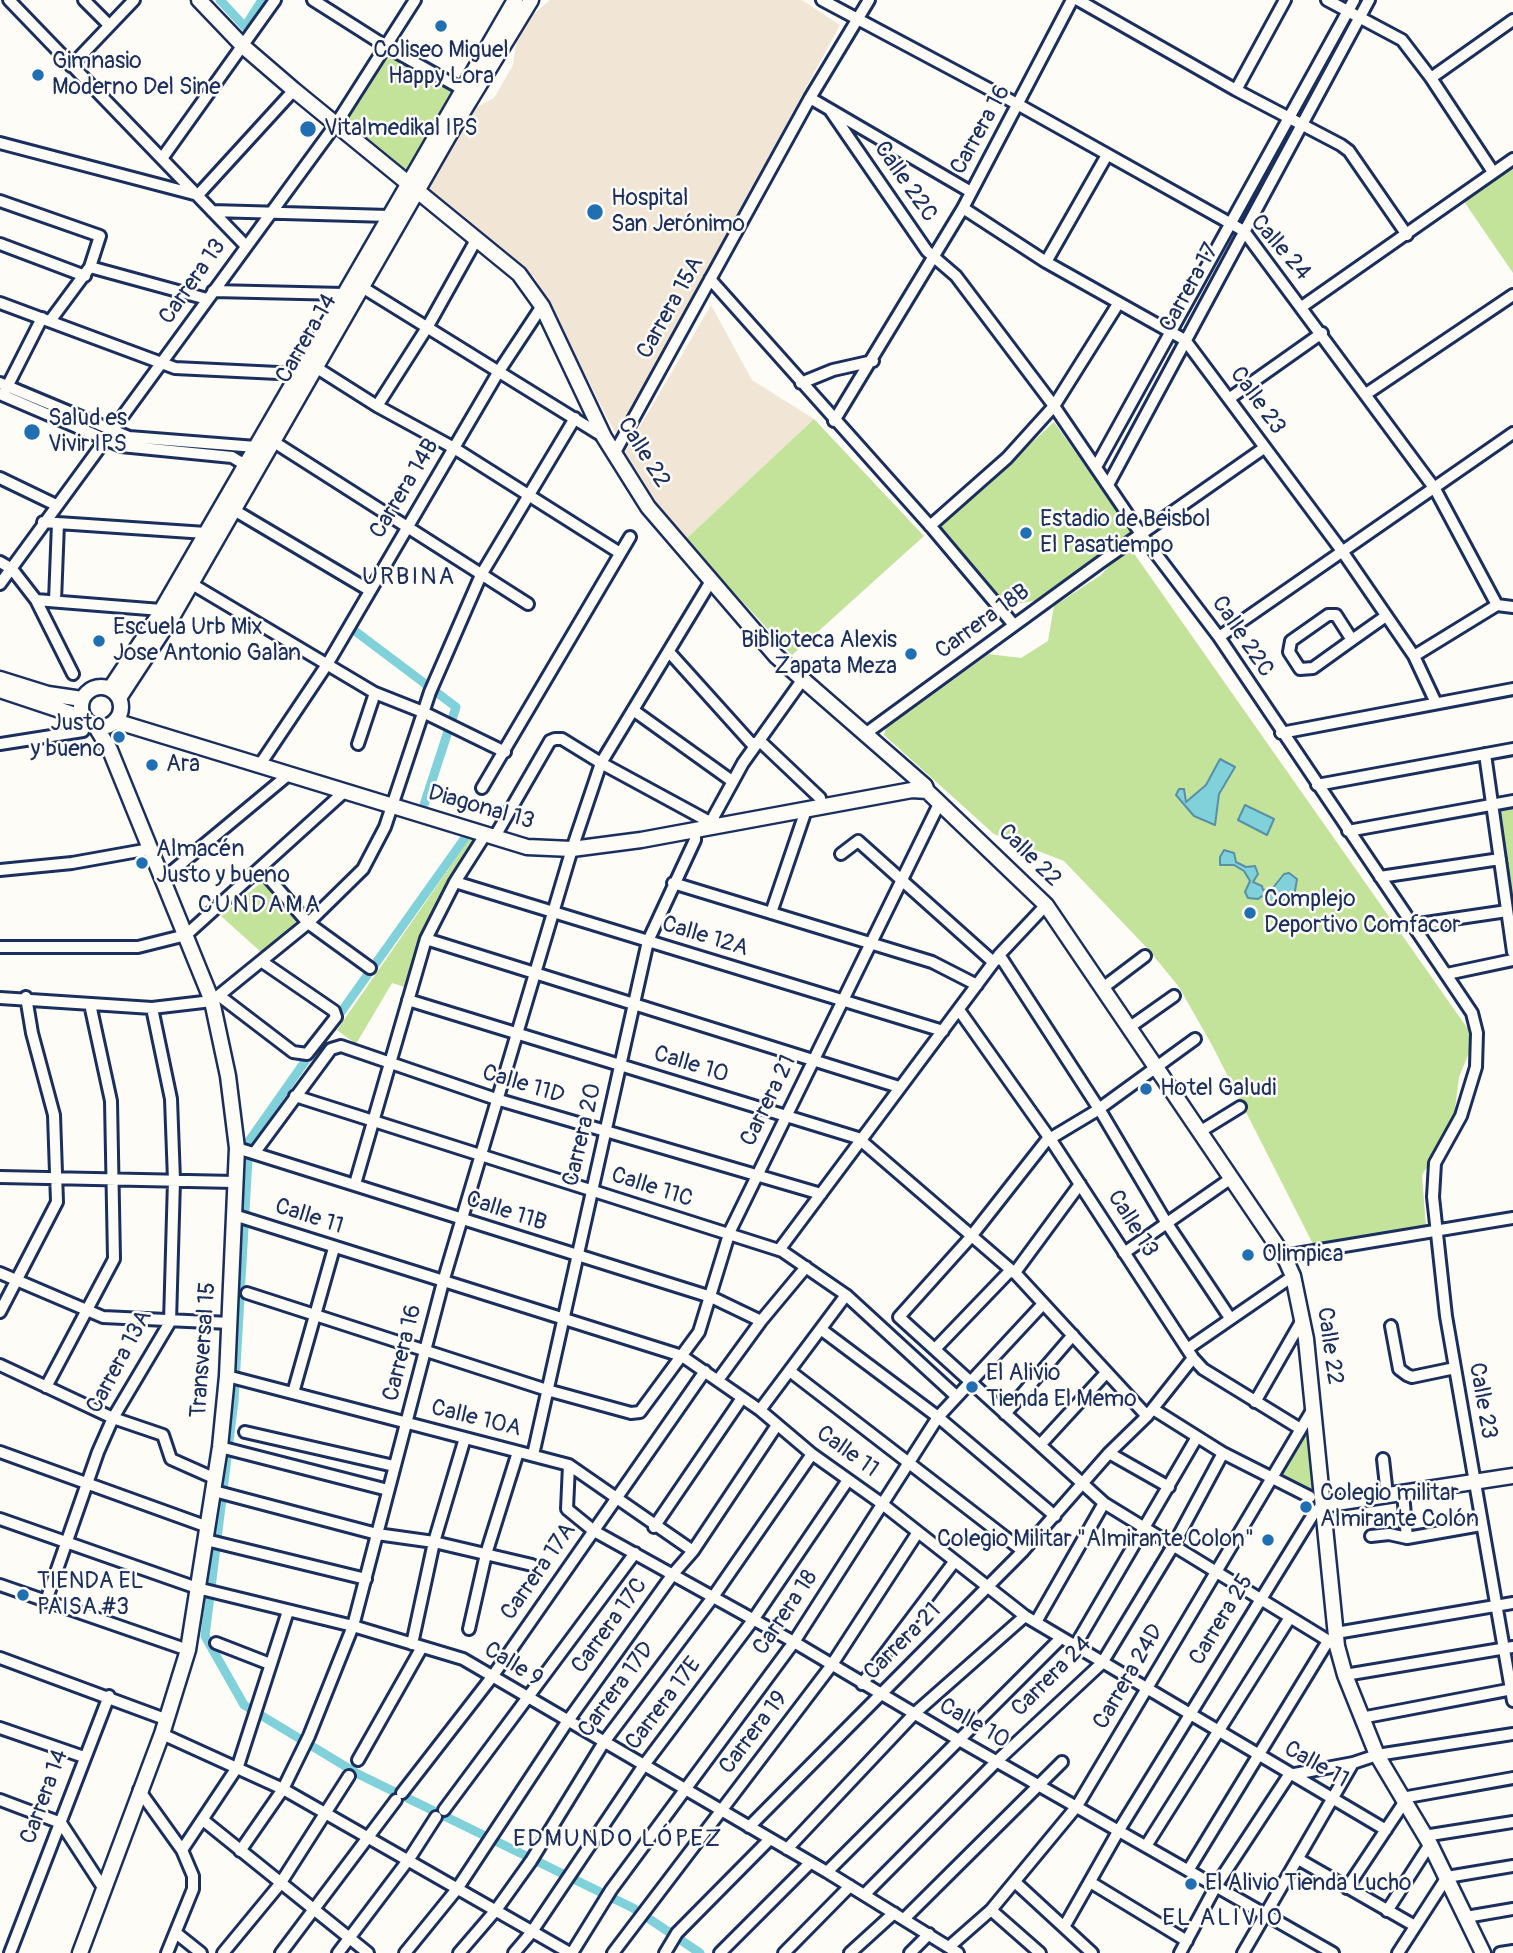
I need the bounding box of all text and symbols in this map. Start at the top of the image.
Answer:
marker: Coliseo Miguel Happy Lora [433,18,449,34]
place label: Coliseo Miguel Happy Lora [373,37,509,91]
place label: Gimnasio Moderno Del Sine [52,48,221,102]
marker: Gimnasio Moderno Del Sine [30,67,46,83]
street label: Carrera 16 [945,80,1017,180]
place label: Vitalmedikal IPS [324,115,478,143]
marker: Vitalmedikal IPS [298,119,318,139]
street label: Calle 22C [867,136,943,228]
place label: Hospital San Jerónimo [611,185,745,239]
marker: Hospital San Jerónimo [585,202,605,222]
street label: Calle 24 [1244,209,1316,287]
street label: Carrera 13 [154,234,232,330]
street label: Carrera 17 [1154,239,1226,337]
street label: Carrera 15A [632,252,710,364]
street label: Carrera 14 [270,289,344,389]
street label: Calle 23 [1223,362,1291,440]
place label: Salud es Vivir IPS [48,405,127,459]
street label: Calle 22 [611,413,675,493]
marker: Salud es Vivir IPS [22,422,42,442]
street label: Carrera 14B [364,434,446,544]
place label: Estadio de Beisbol El Pasatiempo [1040,506,1211,560]
marker: Estadio de Beisbol El Pasatiempo [1018,525,1034,541]
district label: URBINA [363,564,455,592]
street label: Carrera 18B [931,579,1035,665]
street label: Calle 22C [1205,591,1279,683]
place label: Escuela Urb Mix Jose Antonio Galan [113,614,301,668]
place label: Biblioteca Alexis Zapata Meza [741,627,897,681]
marker: Escuela Urb Mix Jose Antonio Galan [91,633,107,649]
marker: Biblioteca Alexis Zapata Meza [903,646,919,662]
place label: Justo y bueno [31,710,105,764]
marker: Justo y bueno [111,729,127,745]
place label: Ara [166,751,200,779]
marker: Ara [144,757,160,773]
street label: Diagonal 13 [425,780,537,836]
street label: Calle 22 [992,819,1066,893]
place label: Almacén Justo y bueno [156,836,290,890]
marker: Almacén Justo y bueno [134,855,150,871]
place label: Complejo Deportivo Comfacor [1264,886,1461,940]
district label: CUNDAMA [199,892,321,920]
marker: Complejo Deportivo Comfacor [1242,905,1258,921]
street label: Calle 12A [658,911,752,963]
street label: Calle 10 [650,1041,732,1089]
street label: Carrera 21 [735,1051,803,1151]
street label: Calle 11D [479,1059,567,1111]
place label: Hotel Galudi [1160,1075,1276,1103]
street label: Carrera 20 [558,1081,608,1189]
marker: Hotel Galudi [1138,1081,1154,1097]
street label: Calle 11C [608,1162,696,1214]
street label: Calle 13 [1101,1185,1163,1263]
street label: Calle 11B [462,1186,550,1238]
street label: Calle 11 [271,1193,347,1241]
place label: Olimpica [1262,1241,1343,1269]
marker: Olimpica [1240,1247,1256,1263]
street label: Transversal 15 [185,1281,223,1419]
street label: Carrera 16 [378,1302,428,1404]
street label: Carrera 13A [81,1306,159,1418]
street label: Calle 22 [1310,1306,1348,1386]
place label: El Alivio Tienda El Memo [986,1360,1137,1414]
street label: Calle 23 [1462,1361,1502,1441]
marker: El Alivio Tienda El Memo [964,1379,980,1395]
street label: Calle 10A [428,1395,524,1443]
street label: Calle 11 [811,1420,883,1484]
place label: Colegio militar Almirante Colón [1320,1480,1479,1534]
marker: Colegio militar Almirante Colón [1298,1499,1314,1515]
street label: Carrera 17A [496,1518,582,1626]
place label: Colegio Militar "Almirante Colon" [937,1526,1254,1554]
marker: Colegio Militar "Almirante Colon" [1260,1532,1276,1548]
street label: Carrera 18 [748,1565,824,1661]
place label: TIENDA EL PAISA #3 [37,1568,143,1622]
street label: Carrera 25 [1184,1569,1260,1671]
street label: Carrera 17C [566,1573,654,1679]
marker: TIENDA EL PAISA #3 [15,1587,31,1603]
street label: Carrera 21 [859,1598,947,1686]
street label: Carrera 24D [1088,1620,1170,1734]
street label: Carrera 24 [1006,1631,1098,1723]
street label: Calle 9 [479,1636,547,1694]
street label: Carrera 17D [573,1637,661,1743]
street label: Carrera 17E [620,1652,708,1756]
street label: Carrera 19 [714,1686,794,1780]
street label: Calle 10 [934,1693,1014,1755]
street label: Calle 11 [1279,1736,1353,1794]
street label: Carrera 14 [15,1746,75,1848]
district label: EDMUNDO LÓPEZ [515,1826,721,1854]
place label: El Alivio Tienda Lucho [1205,1870,1411,1898]
marker: El Alivio Tienda Lucho [1183,1876,1199,1892]
district label: EL ALIVIO [1163,1905,1283,1933]

